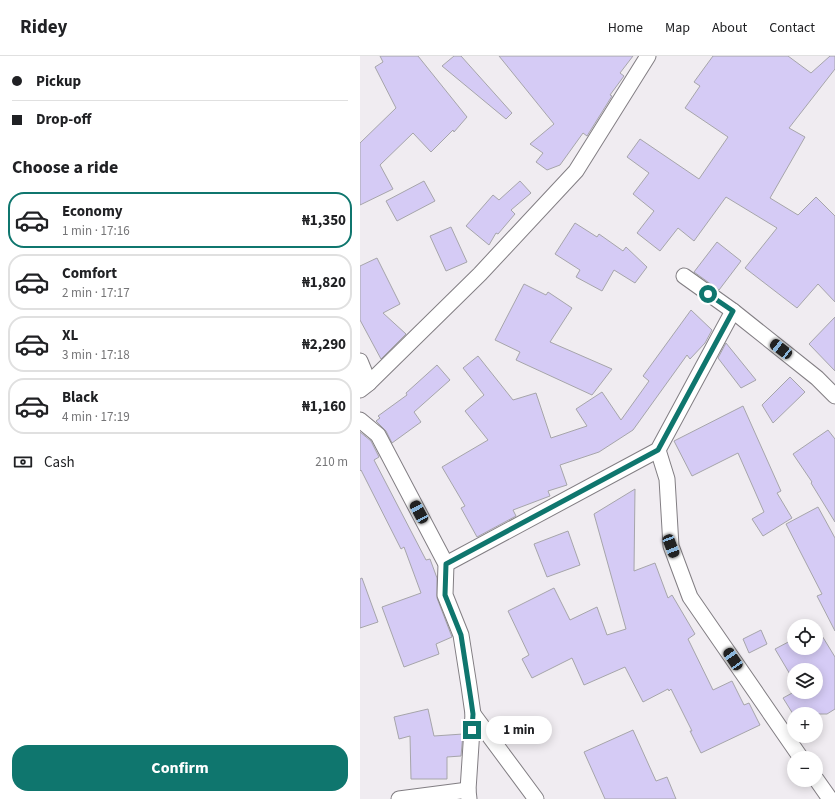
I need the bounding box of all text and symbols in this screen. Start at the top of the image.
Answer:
text: Ridey [20,14,67,41]
text: Home [608,18,643,38]
text: Map [665,18,690,38]
text: About [712,18,747,38]
text: Contact [769,18,815,38]
text: Pickup [36,71,81,92]
text: Drop-off [36,109,91,130]
text: Choose a ride [12,155,118,180]
text: Economy [62,201,123,222]
icon: car [14,202,50,238]
text: ₦1,350 [302,210,346,231]
text: 1 min · 17:16 [62,222,130,240]
text: Comfort [62,263,117,284]
icon: car [14,264,50,300]
text: ₦1,820 [302,272,346,293]
text: 2 min · 17:17 [62,284,130,302]
route start [699,285,717,303]
text: XL [62,325,78,346]
icon: car [14,326,50,362]
text: ₦2,290 [302,334,346,355]
car [768,337,794,361]
text: 3 min · 17:18 [62,346,130,364]
text: Black [62,387,99,408]
icon: car [14,388,50,424]
text: ₦1,160 [302,396,346,417]
text: 4 min · 17:19 [62,408,130,426]
icon: cash [12,451,34,473]
text: Cash [44,452,75,473]
text: 210 m [315,453,348,471]
car [408,499,430,525]
car [661,533,681,559]
map controls [787,619,823,787]
button: locate [787,619,823,655]
car [721,646,745,672]
button: layers [787,663,823,699]
button: + [787,707,823,743]
callout: 1 min [486,716,552,744]
route end [463,721,481,739]
text: 1 min [503,721,535,739]
button: Confirm [12,745,348,791]
button: − [787,751,823,787]

